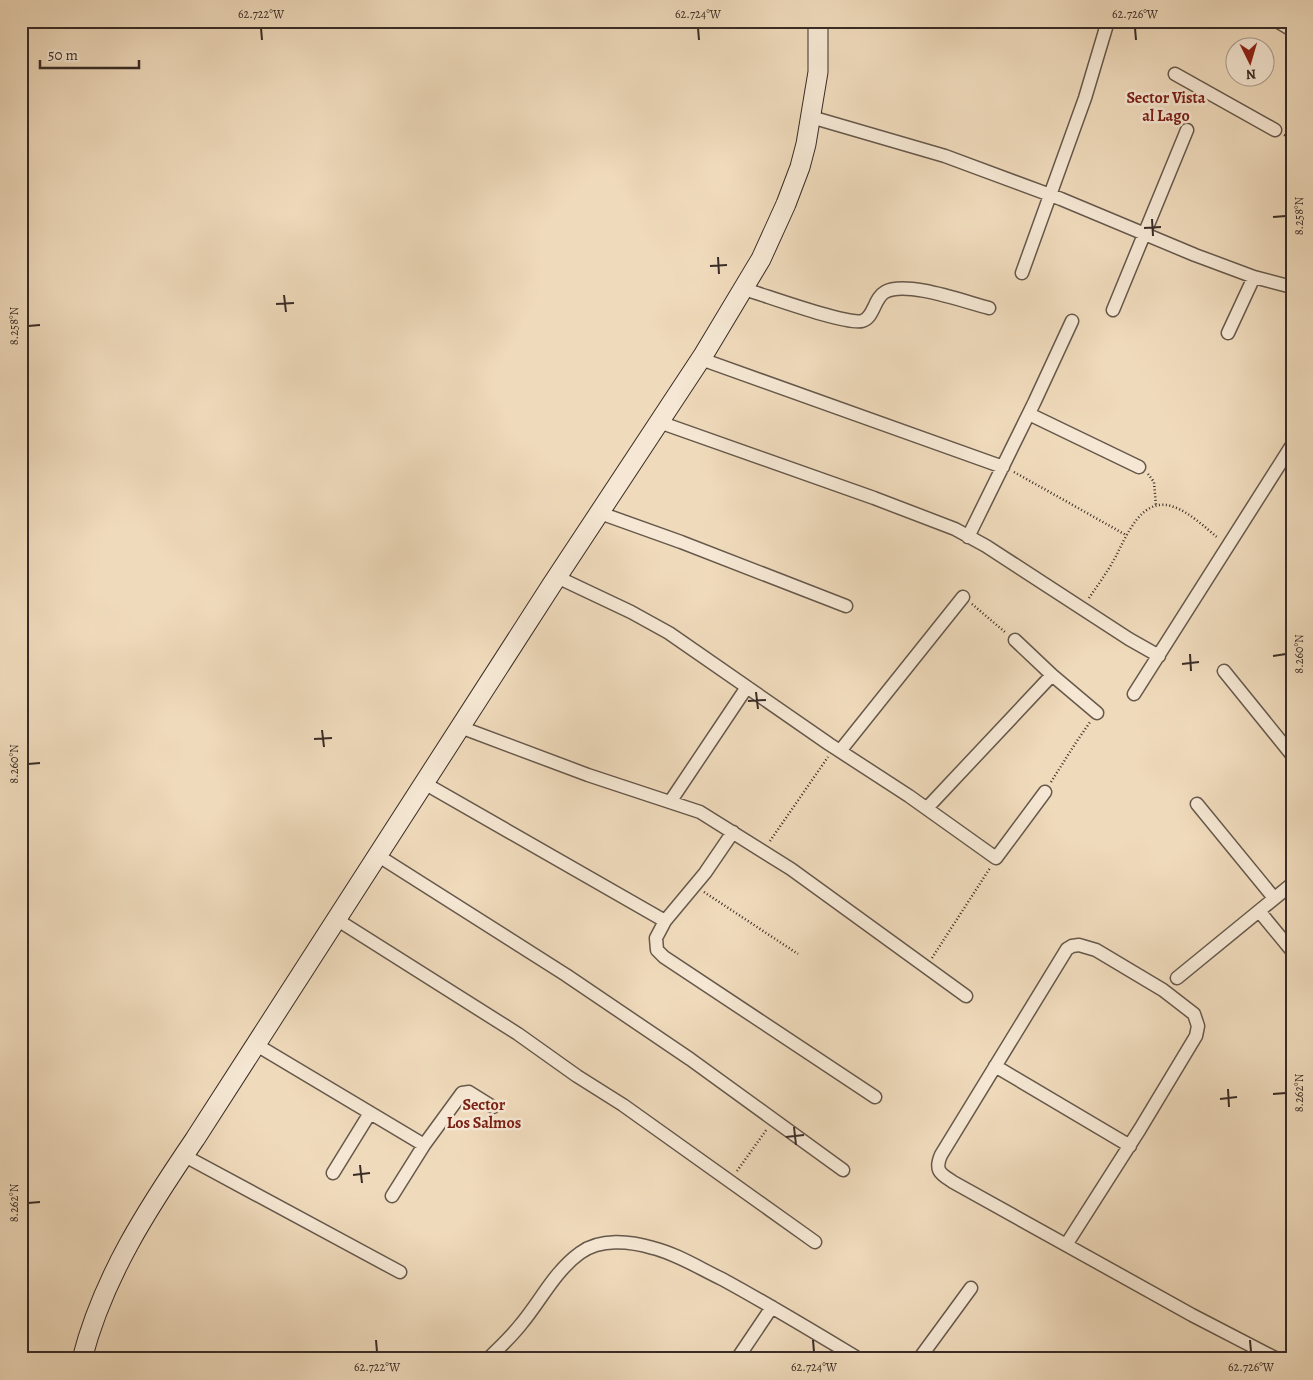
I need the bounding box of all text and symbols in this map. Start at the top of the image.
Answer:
text: 62.722°W [238,6,285,22]
text: 62.724°W [675,6,722,22]
text: 62.726°W [1112,6,1159,22]
scale bar [40,38,139,70]
north arrow [1226,38,1276,88]
text: 50 m [48,45,78,65]
text: N [1245,65,1257,84]
district label: Sector Vista al Lago [1126,87,1206,127]
text: 8.258°N [1291,196,1307,235]
text: 8.258°N [6,306,22,345]
text: 8.260°N [1291,634,1307,674]
text: 8.260°N [6,744,22,784]
text: 8.262°N [1291,1073,1307,1112]
district label: Sector Los Salmos [447,1094,521,1134]
text: 8.262°N [6,1183,22,1222]
text: 62.722°W [354,1359,401,1375]
text: 62.724°W [791,1359,838,1375]
text: 62.726°W [1228,1359,1275,1375]

